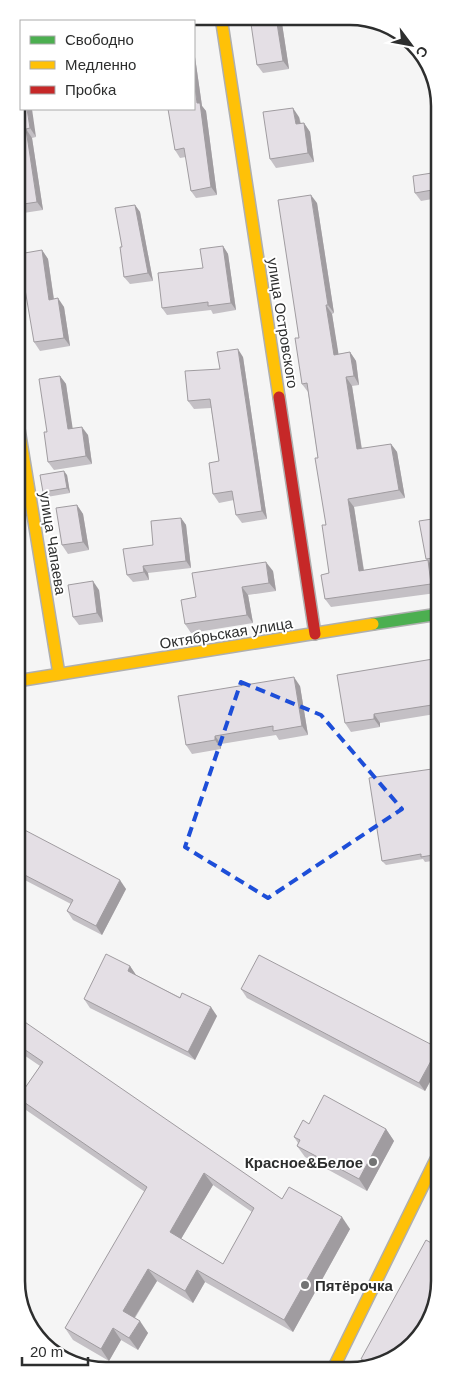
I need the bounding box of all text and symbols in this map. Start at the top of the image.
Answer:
legend [20,20,195,110]
north arrow [386,20,436,70]
text: Свободно [65,31,134,48]
text: С [413,43,431,60]
text: Медленно [65,56,136,73]
text: Пробка [65,81,117,98]
street label: улица Островского [264,256,302,390]
street label: улица Чапаева [36,490,70,597]
street label: Октябрьская улица [158,614,294,652]
place label: Красное&Белое [245,1154,363,1171]
marker: Красное&Белое [367,1156,379,1168]
place label: Пятёрочка [315,1277,393,1294]
marker: Пятёрочка [299,1279,311,1291]
scale bar [22,1334,89,1366]
text: 20 m [30,1343,63,1360]

